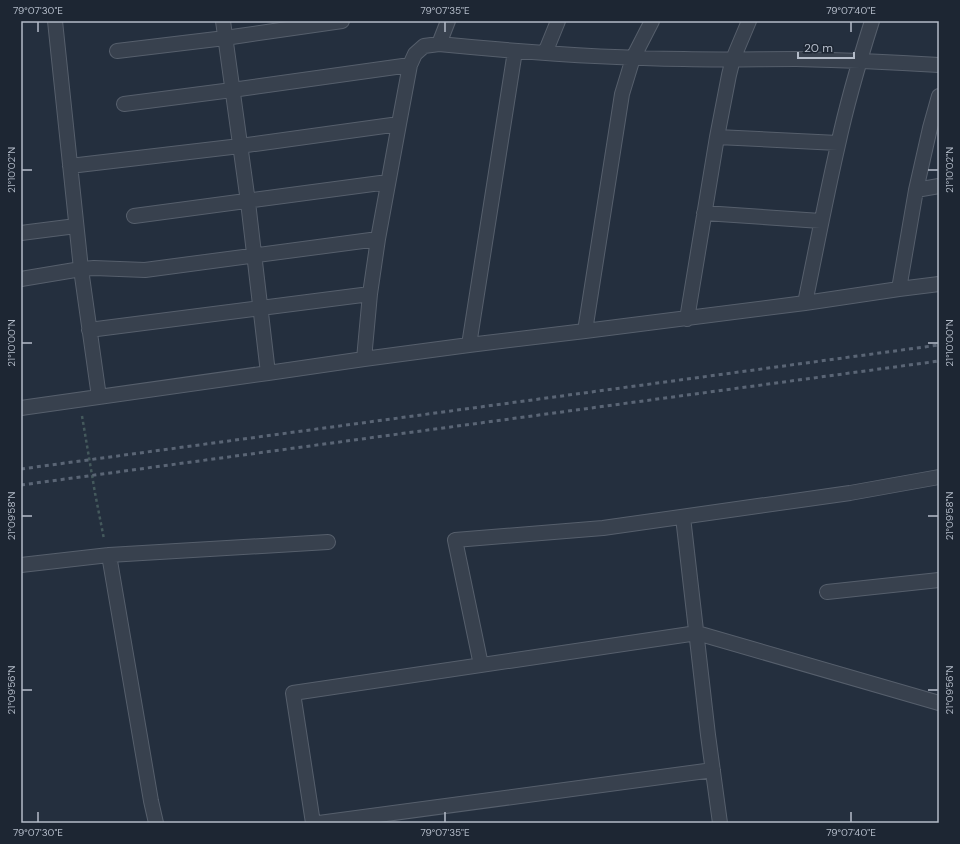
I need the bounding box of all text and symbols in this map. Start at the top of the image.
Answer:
text: 79°07'30"E [13,4,63,17]
text: 79°07'35"E [420,4,470,17]
text: 79°07'40"E [826,4,876,17]
scale bar [798,34,854,60]
text: 20 m [804,40,833,56]
text: 21°10'02"N [5,147,18,193]
text: 21°10'02"N [943,147,956,193]
text: 21°10'00"N [5,319,18,367]
text: 21°10'00"N [943,319,956,367]
text: 21°09'58"N [5,492,18,540]
text: 21°09'58"N [943,492,956,540]
text: 21°09'56"N [5,665,18,714]
text: 21°09'56"N [943,665,956,714]
text: 79°07'30"E [13,826,63,839]
text: 79°07'35"E [420,826,470,839]
text: 79°07'40"E [826,826,876,839]

